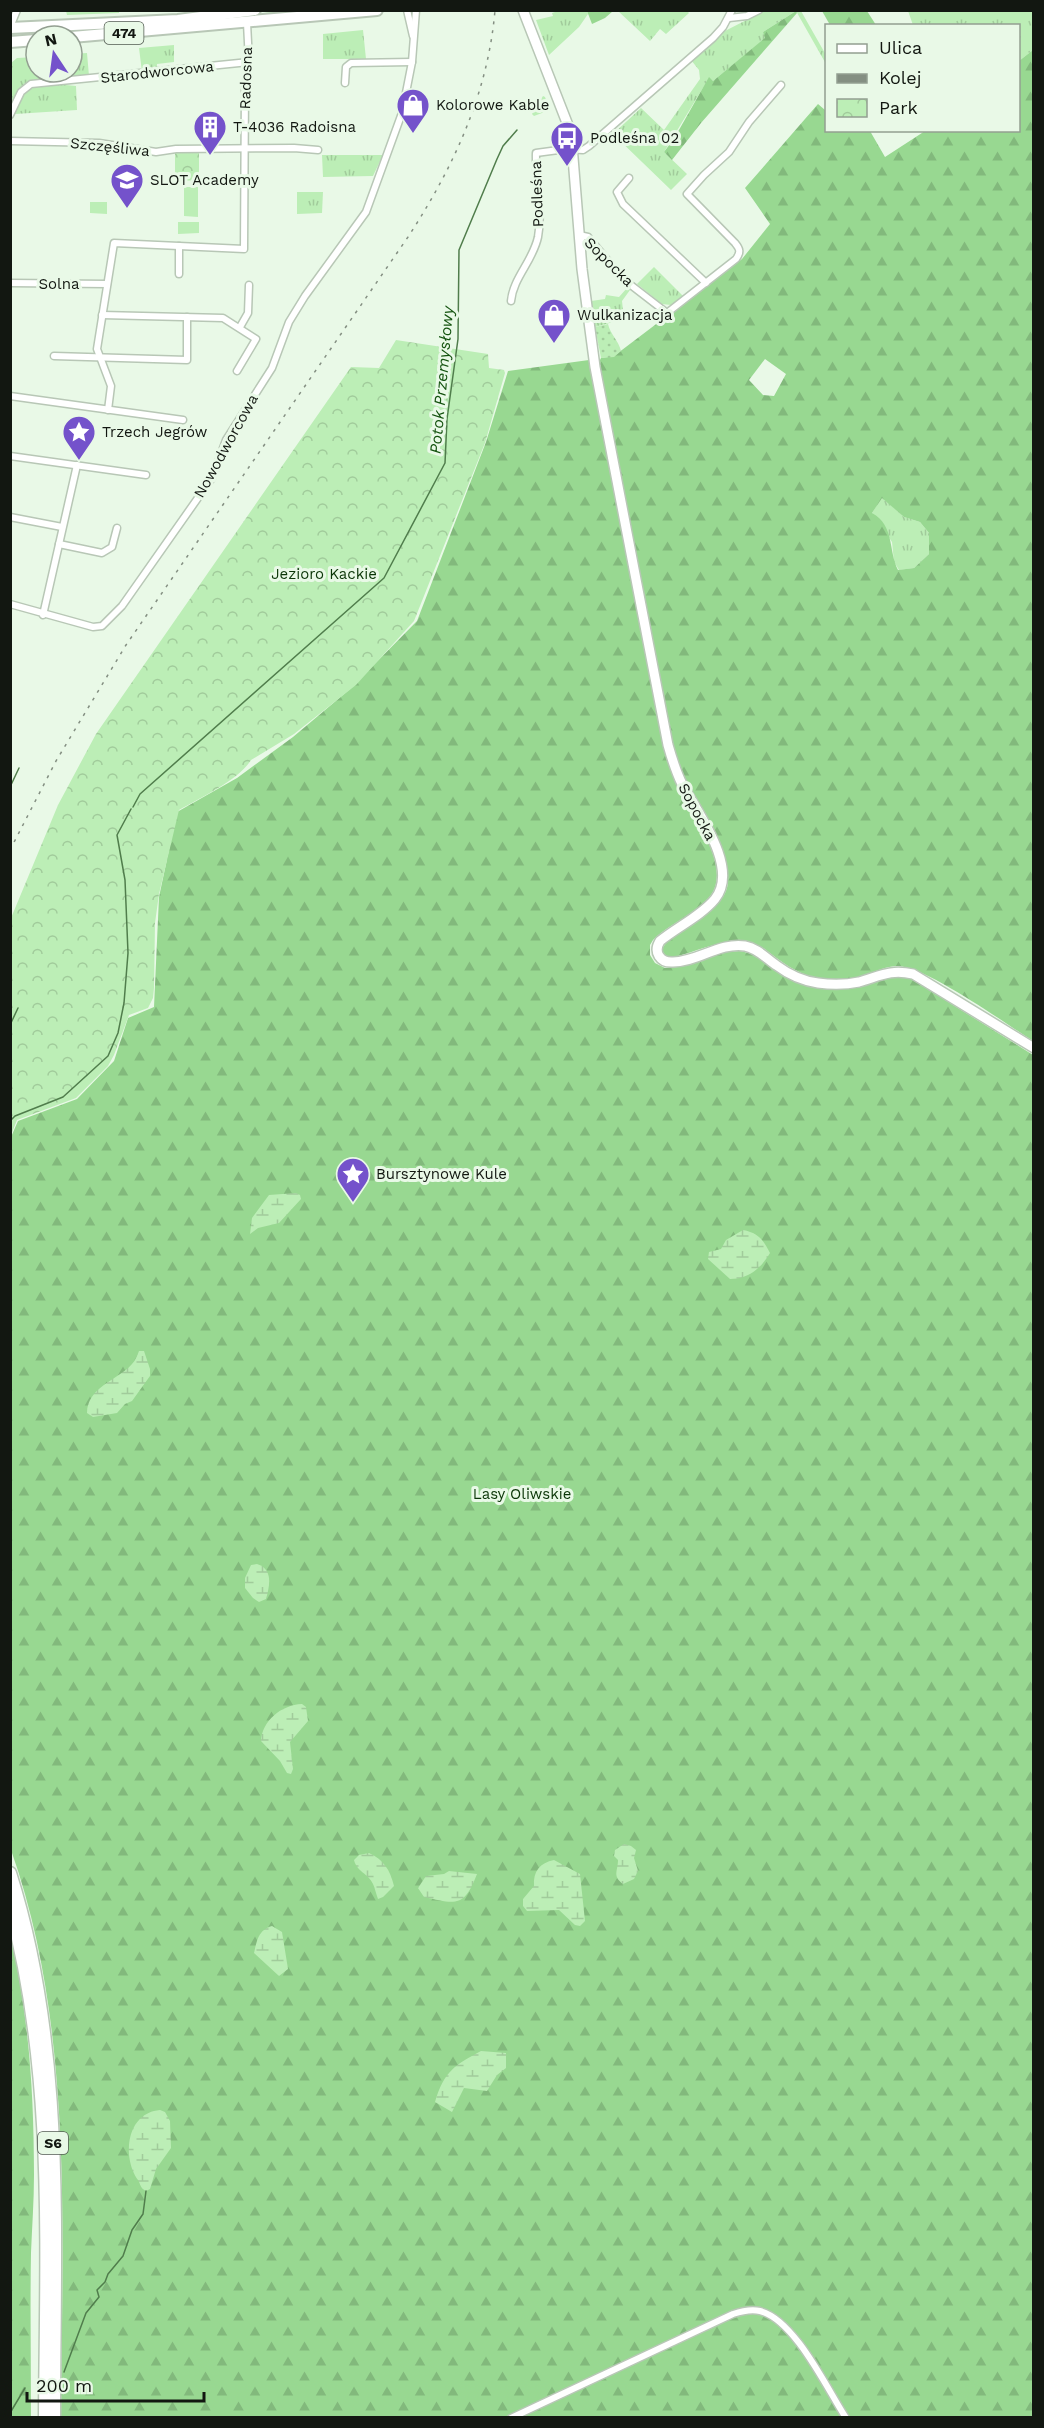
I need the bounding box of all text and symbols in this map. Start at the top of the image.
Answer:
road number: 474 [104,22,144,44]
north arrow [24,24,84,84]
legend [825,24,1020,132]
text: N [43,29,59,50]
text: Ulica [879,37,922,58]
street label: Radosna [236,46,256,110]
street label: Starodworcowa [99,57,215,87]
text: Kolej [879,67,922,88]
shop icon: Kolorowe Kable [395,87,431,134]
place label: Kolorowe Kable [436,96,549,114]
text: Park [879,97,918,118]
building icon: T-4036 Radoisna [192,109,228,156]
place label: T-4036 Radoisna [233,118,357,136]
bus stop icon: Podleśna 02 [549,120,585,167]
place label: Podleśna 02 [590,129,679,147]
street label: Szczęśliwa [69,134,151,160]
street label: Podleśna [527,160,547,227]
school or university icon: SLOT Academy [109,162,145,209]
place label: SLOT Academy [150,171,259,189]
street label: Sopocka [581,234,638,291]
street label: Solna [39,275,80,293]
shop icon: Wulkanizacja [536,297,572,344]
water label: Potok Przemysłowy [426,305,457,455]
place label: Wulkanizacja [577,306,673,324]
street label: Nowodworcowa [190,391,262,501]
place icon: Trzech Jegrów [61,414,97,461]
place label: Trzech Jegrów [102,423,208,441]
park label: Jezioro Kackie [271,565,377,583]
street label: Sopocka [674,780,720,844]
place icon: Bursztynowe Kule [335,1156,371,1203]
place label: Bursztynowe Kule [376,1165,507,1183]
park label: Lasy Oliwskie [473,1485,571,1503]
road number: S6 [38,2132,68,2154]
scale bar [27,2365,204,2403]
text: 200 m [36,2375,92,2396]

